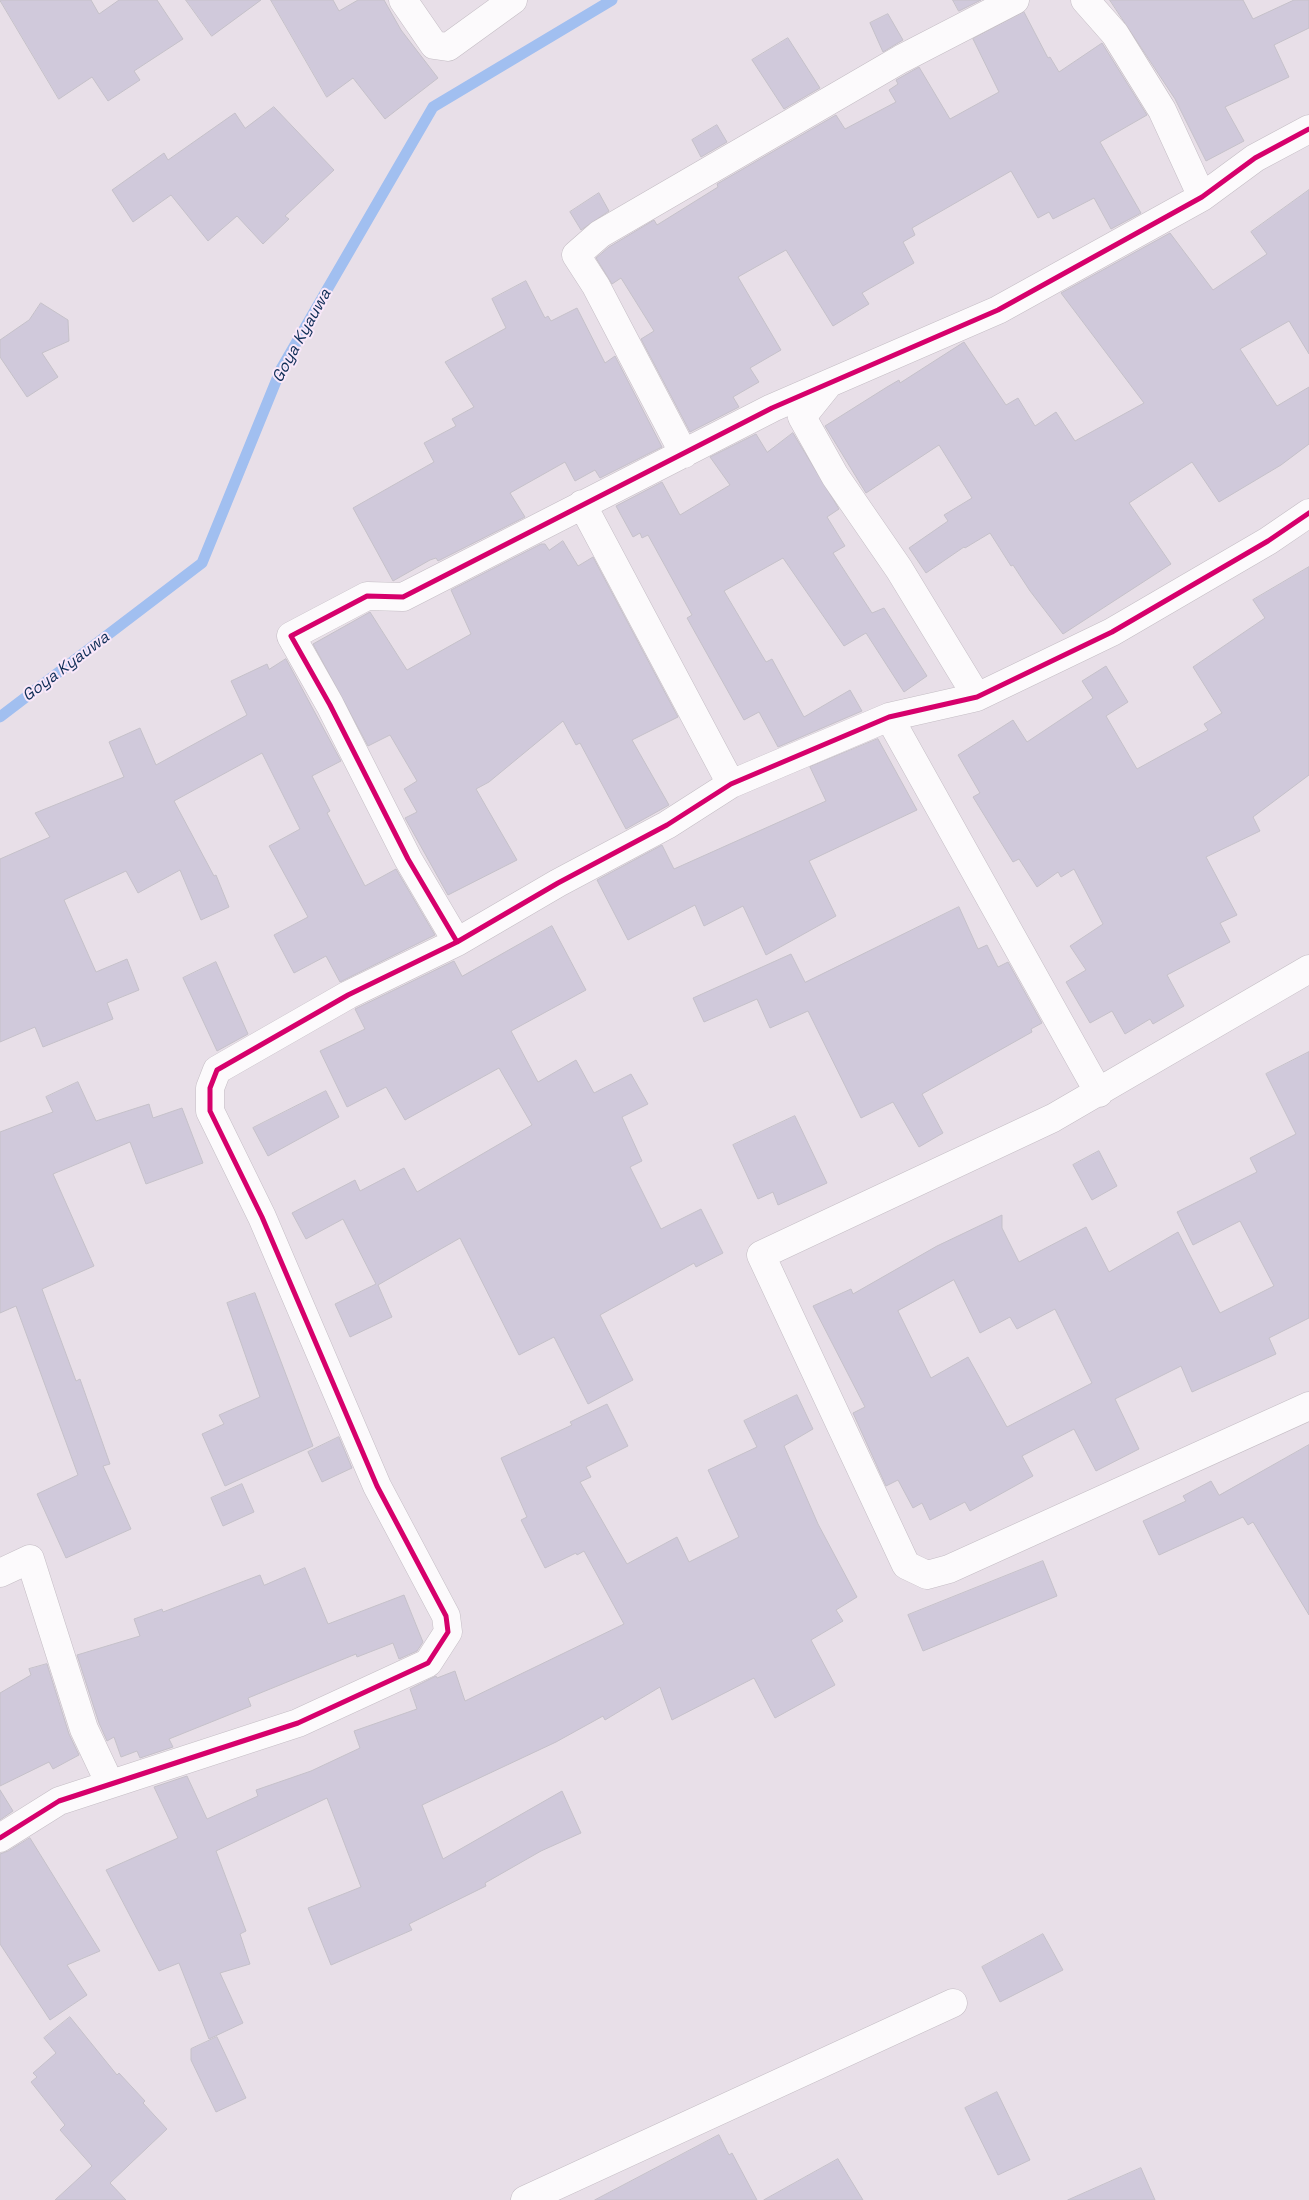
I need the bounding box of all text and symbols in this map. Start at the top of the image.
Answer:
water label: Goya Kyauwa [268,286,336,386]
water label: Goya Kyauwa [19,628,113,706]

